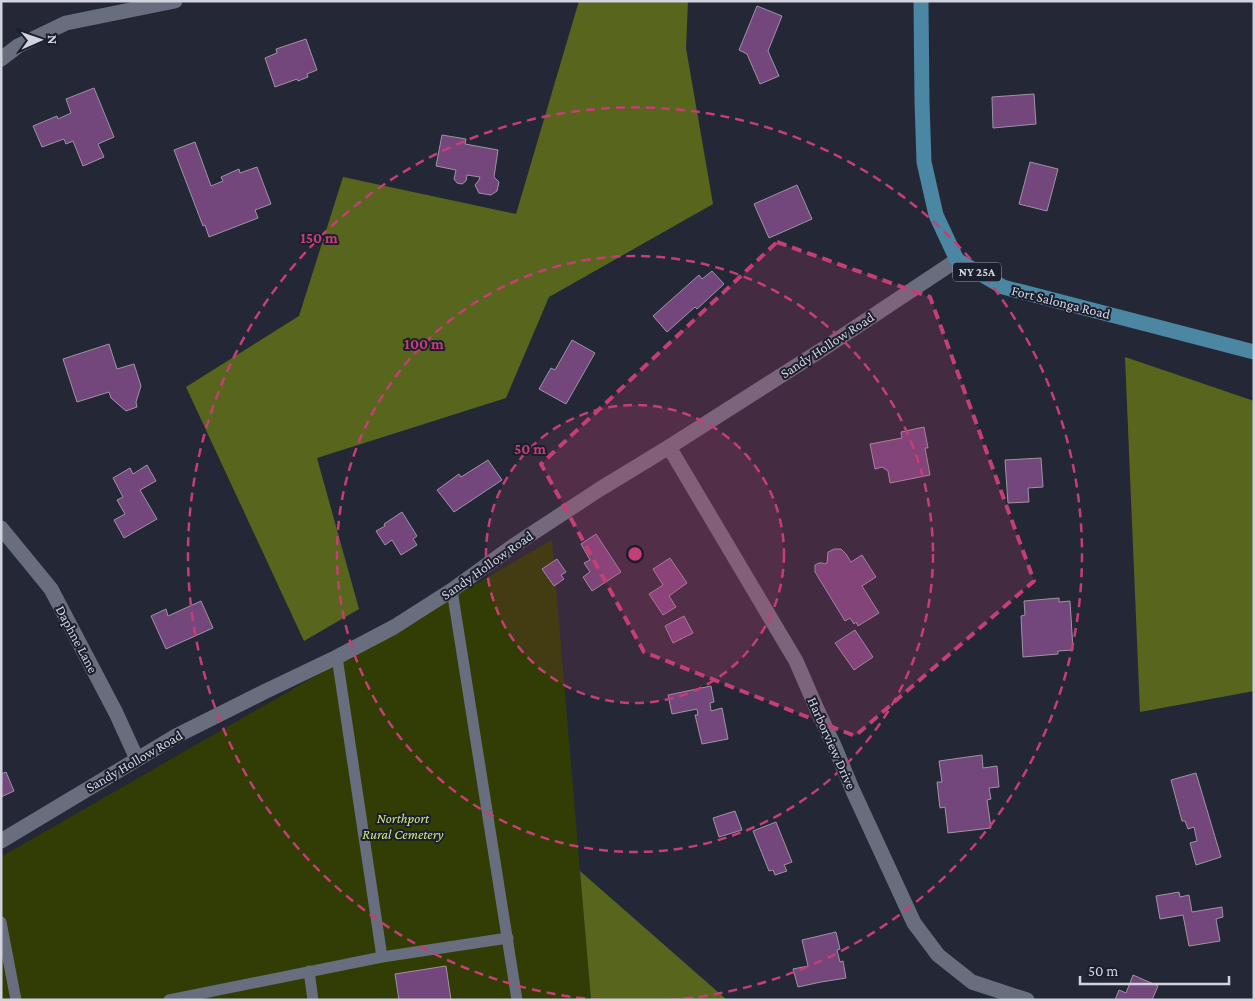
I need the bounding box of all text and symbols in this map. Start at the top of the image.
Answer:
north arrow [15,15,65,65]
text: N [45,34,61,45]
text: 150 m [300,230,338,246]
road number: NY 25A [953,262,1001,282]
street label: Fort Salonga Road [1010,282,1113,322]
street label: Sandy Hollow Road [777,308,877,381]
text: 100 m [404,336,444,352]
text: 50 m [514,441,546,457]
street label: Sandy Hollow Road [438,527,537,603]
centre of rings [626,545,644,563]
street label: Daphne Lane [53,603,101,675]
street label: Harborview Drive [804,694,860,792]
street label: Sandy Hollow Road [83,727,186,795]
park label: Northport Rural Cemetery [362,810,444,842]
scale bar [1080,954,1229,986]
text: 50 m [1088,963,1118,979]

